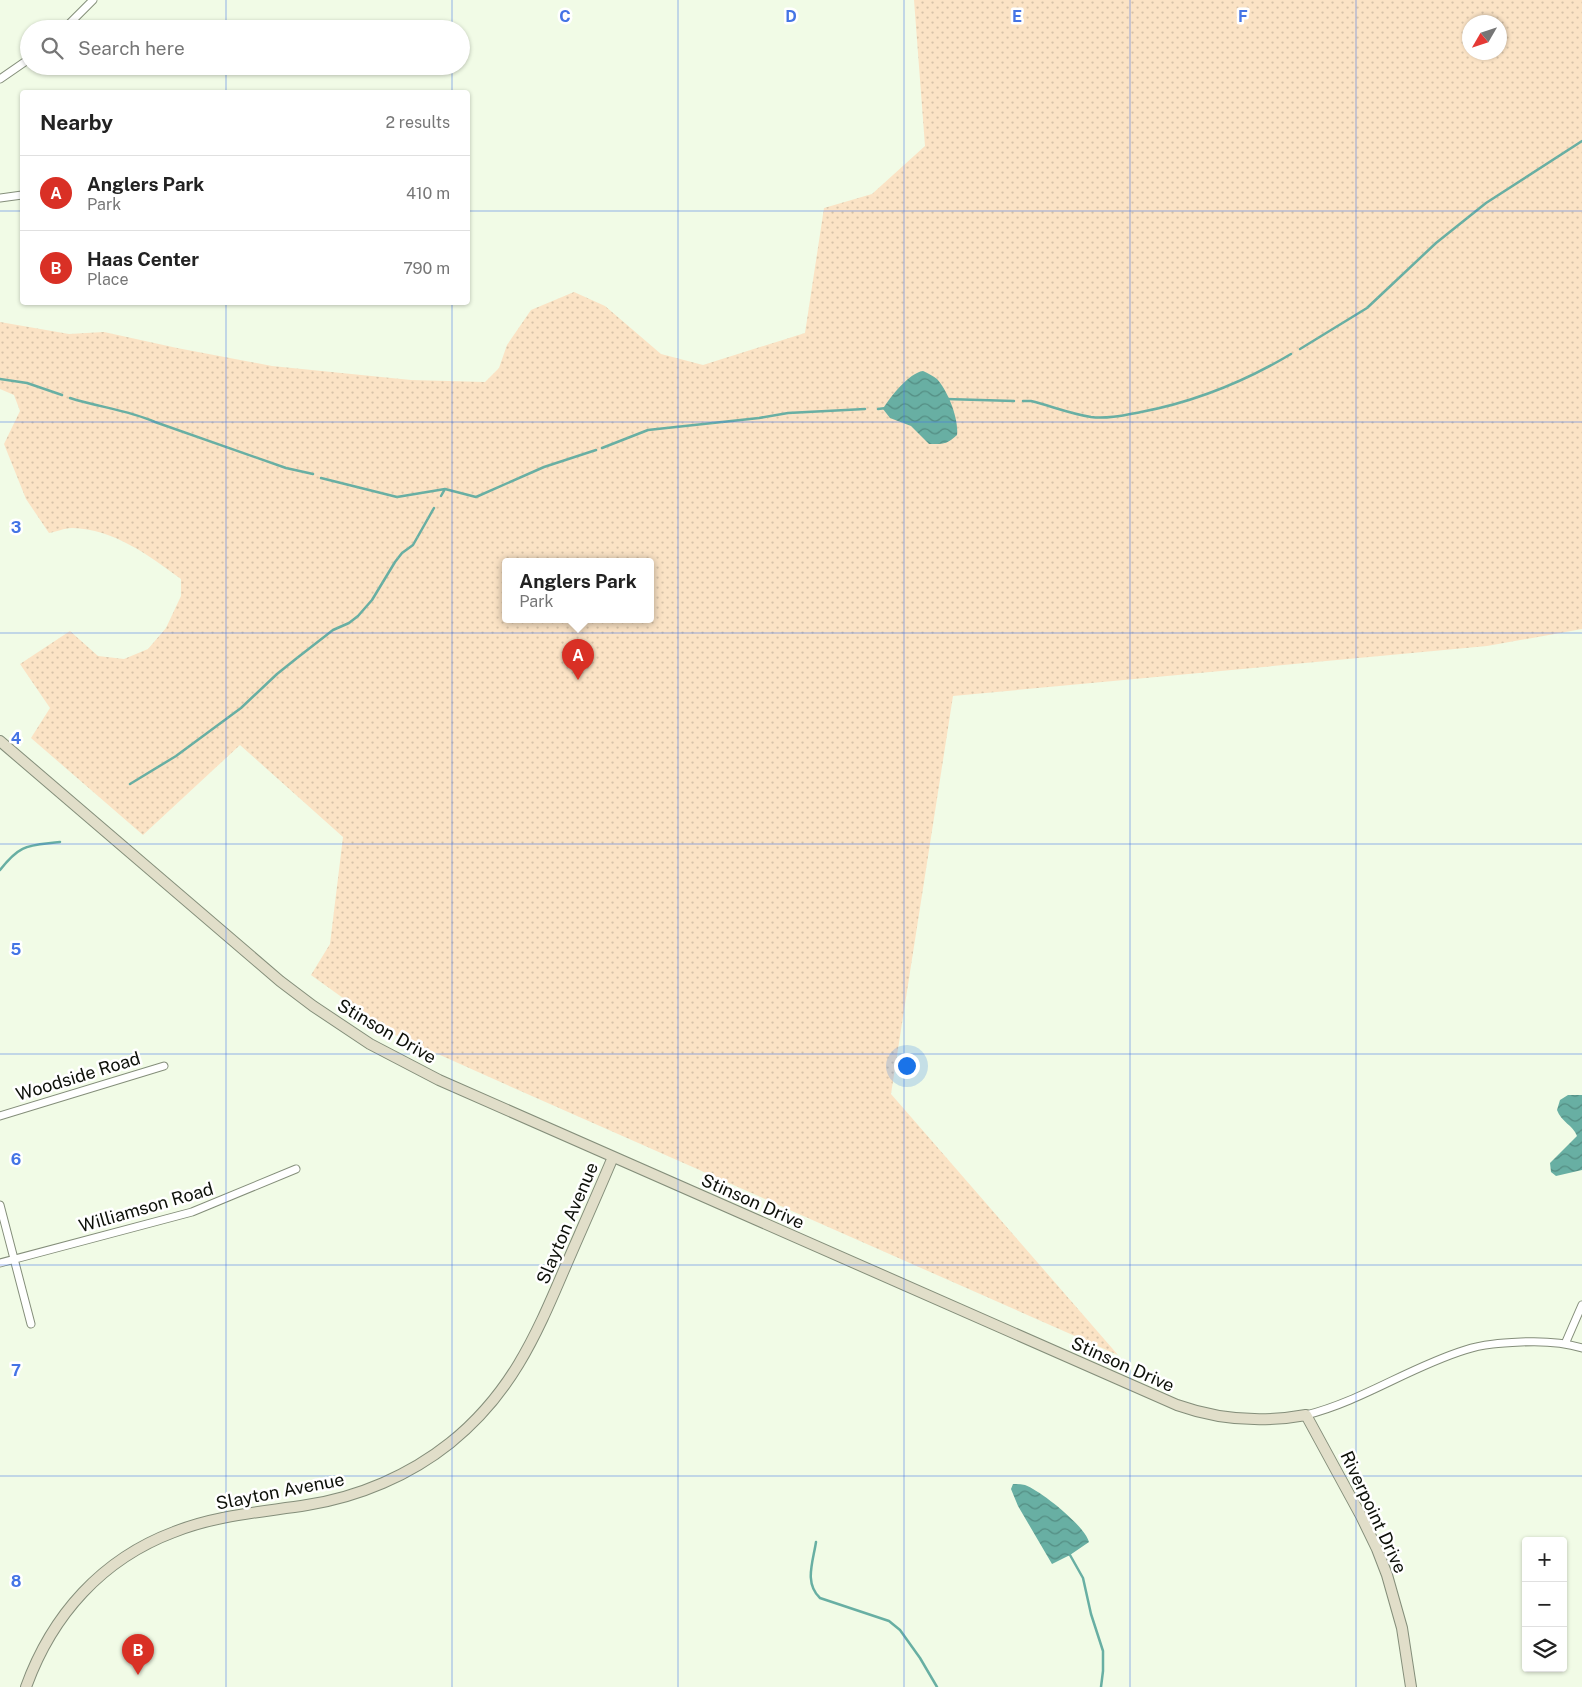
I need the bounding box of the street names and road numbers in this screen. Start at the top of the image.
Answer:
street label: Stinson Drive [334,994,440,1068]
street label: Woodside Road [13,1047,143,1105]
street label: Slayton Avenue [532,1159,602,1287]
street label: Stinson Drive [698,1169,808,1233]
street label: Williamson Road [76,1178,216,1236]
street label: Stinson Drive [1068,1332,1178,1396]
street label: Riverpoint Drive [1336,1447,1412,1577]
street label: Slayton Avenue [214,1468,346,1514]

